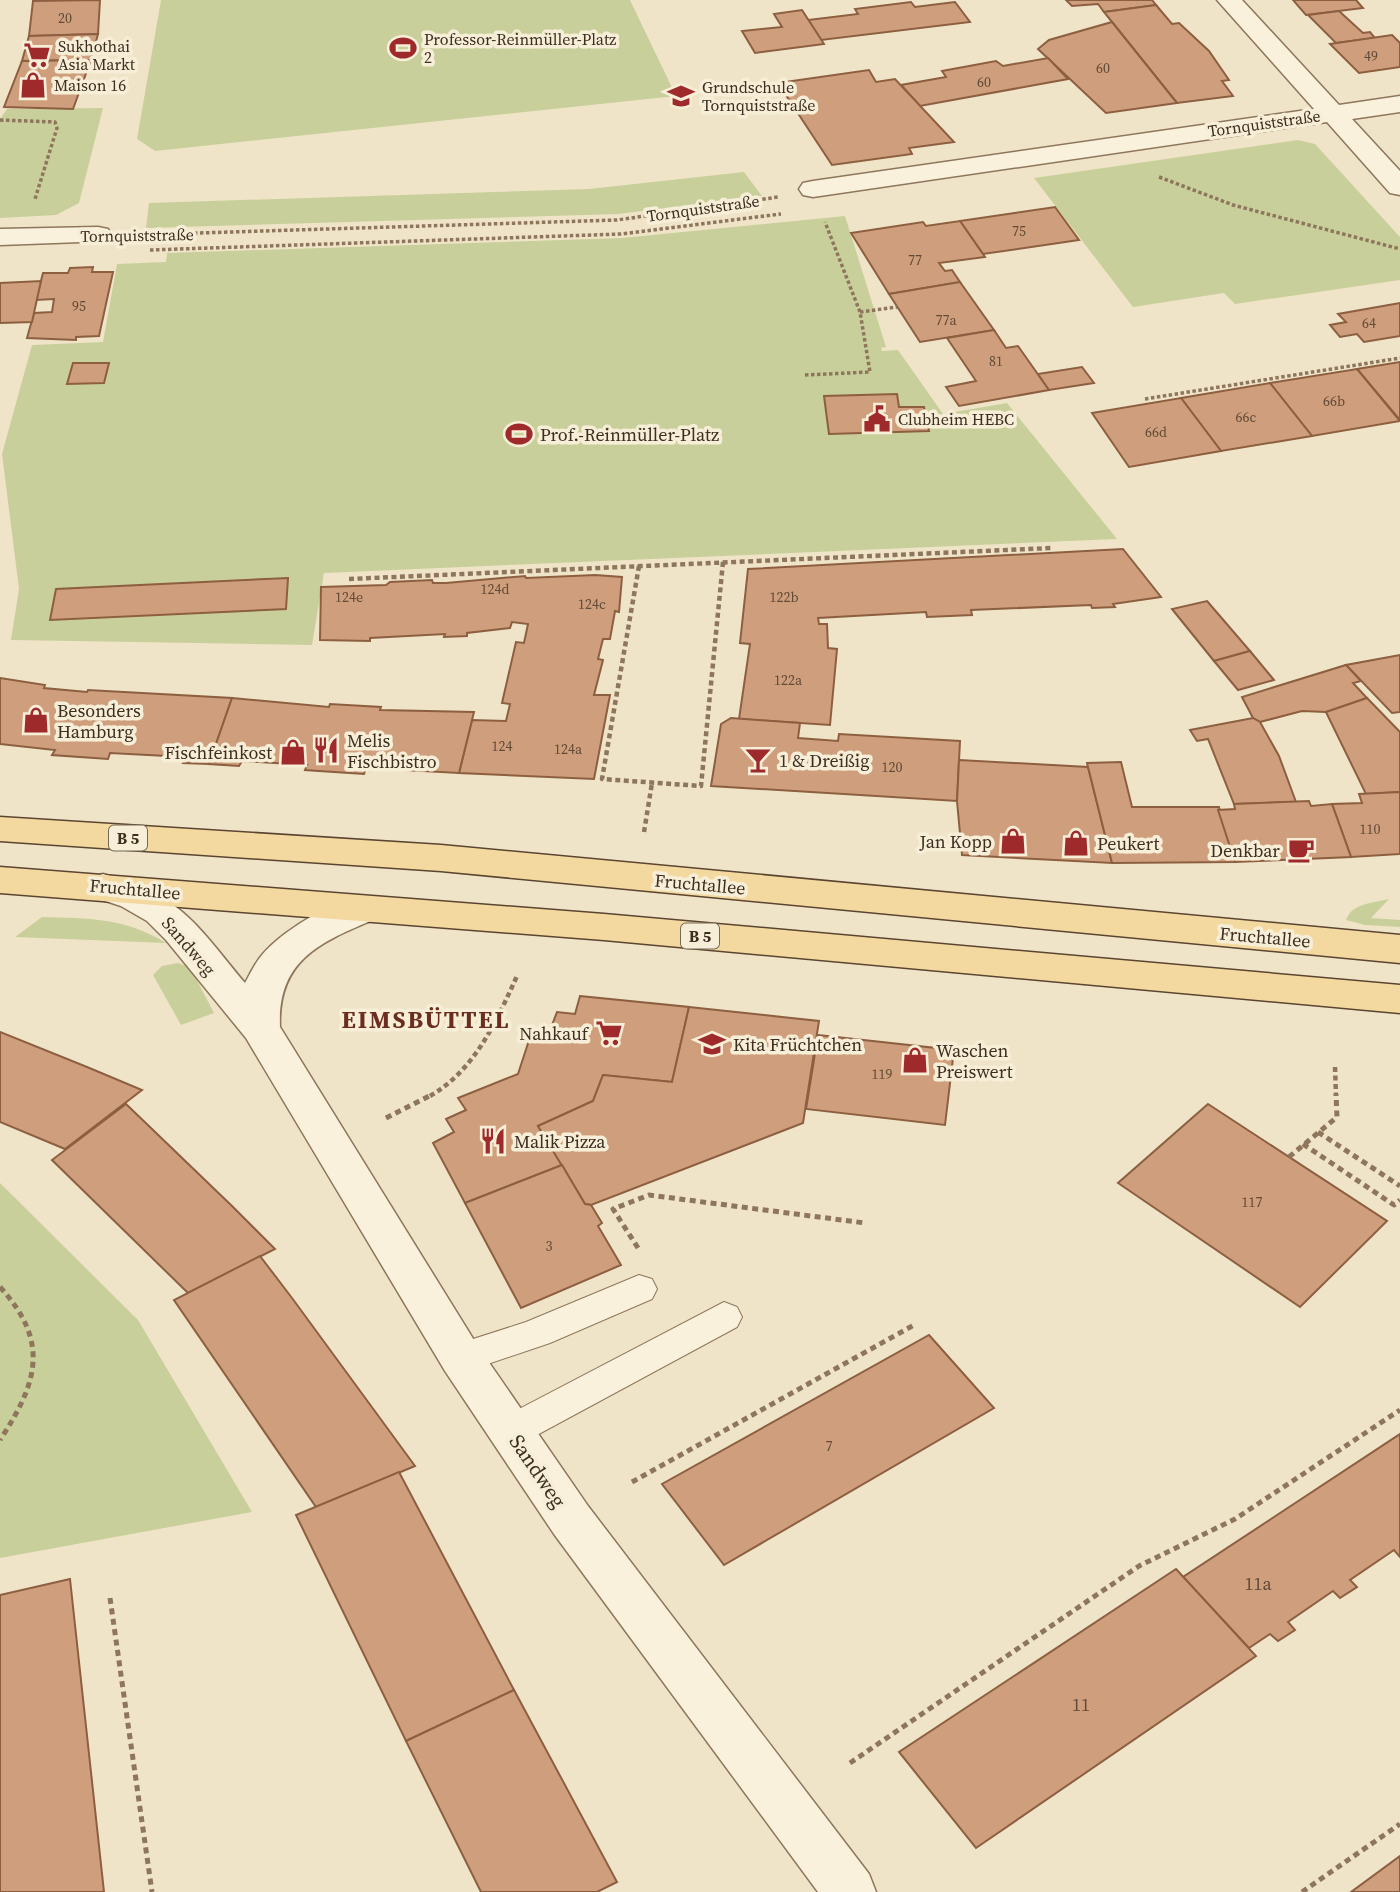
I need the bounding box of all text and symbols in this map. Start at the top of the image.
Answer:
house number: 20 [58,8,72,28]
place label: Professor-Reinmüller-Platz 2 [424,28,616,68]
sports icon: Professor-Reinmüller-Platz 2 [388,33,418,63]
place label: Sukhothai Asia Markt [58,35,136,75]
supermarket icon: Sukhothai Asia Markt [22,40,52,70]
house number: 49 [1364,46,1378,66]
house number: 60 [1096,58,1110,78]
shop icon: Maison 16 [18,70,48,100]
house number: 60 [977,72,991,92]
place label: Maison 16 [54,74,126,96]
place label: Grundschule Tornquiststraße [702,76,815,116]
school or university icon: Grundschule Tornquiststraße [666,81,696,111]
street label: Tornquiststraße [1206,104,1322,142]
street label: Tornquiststraße [645,189,761,227]
house number: 75 [1012,221,1026,241]
street label: Tornquiststraße [80,223,194,247]
house number: 77 [908,250,922,270]
house number: 95 [72,296,86,316]
house number: 77a [935,310,957,330]
house number: 64 [1362,313,1376,333]
house number: 81 [989,351,1003,371]
house number: 66b [1323,391,1345,411]
public building icon: Clubheim HEBC [862,404,892,434]
house number: 66c [1236,407,1257,427]
place label: Clubheim HEBC [898,408,1014,430]
sports icon: Prof.-Reinmüller-Platz [504,419,534,449]
place label: Prof.-Reinmüller-Platz [540,422,719,447]
house number: 66d [1145,422,1167,442]
house number: 124d [481,579,510,599]
house number: 124e [335,587,363,607]
house number: 122b [769,587,799,607]
house number: 124c [578,594,606,614]
house number: 122a [774,670,803,690]
place label: Besonders Hamburg [57,698,141,744]
shop icon: Besonders Hamburg [21,705,51,735]
place label: Melis Fischbistro [347,728,437,774]
restaurant icon: Melis Fischbistro [311,735,341,765]
house number: 124 [492,736,513,756]
shop icon: Fischfeinkost [278,737,308,767]
house number: 124a [554,739,583,759]
place label: Fischfeinkost [165,740,272,765]
bar icon: 1 & Dreißig [743,745,773,775]
place label: 1 & Dreißig [779,748,869,773]
house number: 120 [882,757,903,777]
house number: 110 [1360,819,1381,839]
road number: B 5 [109,825,147,850]
shop icon: Jan Kopp [998,826,1028,856]
shop icon: Peukert [1061,828,1091,858]
place label: Jan Kopp [918,829,992,854]
place label: Peukert [1097,831,1160,856]
cafe icon: Denkbar [1286,835,1316,865]
place label: Denkbar [1210,838,1280,863]
street label: Fruchtallee [653,868,747,900]
street label: Fruchtallee [88,873,182,905]
street label: Sandweg [156,911,222,981]
street label: Fruchtallee [1218,921,1312,953]
road number: B 5 [681,924,719,948]
district label: EIMSBÜTTEL [341,1003,511,1036]
supermarket icon: Nahkauf [594,1018,624,1048]
place label: Nahkauf [519,1021,590,1046]
school or university icon: Kita Früchtchen [697,1029,727,1059]
place label: Kita Früchtchen [733,1032,862,1057]
place label: Waschen Preiswert [936,1038,1013,1084]
shop icon: Waschen Preiswert [900,1045,930,1075]
house number: 119 [872,1064,893,1084]
restaurant icon: Malik Pizza [478,1126,508,1156]
place label: Malik Pizza [514,1129,606,1154]
house number: 117 [1242,1192,1263,1212]
house number: 3 [546,1236,553,1256]
street label: Sandweg [503,1428,573,1514]
house number: 7 [826,1436,833,1456]
house number: 11a [1244,1571,1272,1596]
house number: 11 [1072,1692,1090,1717]

